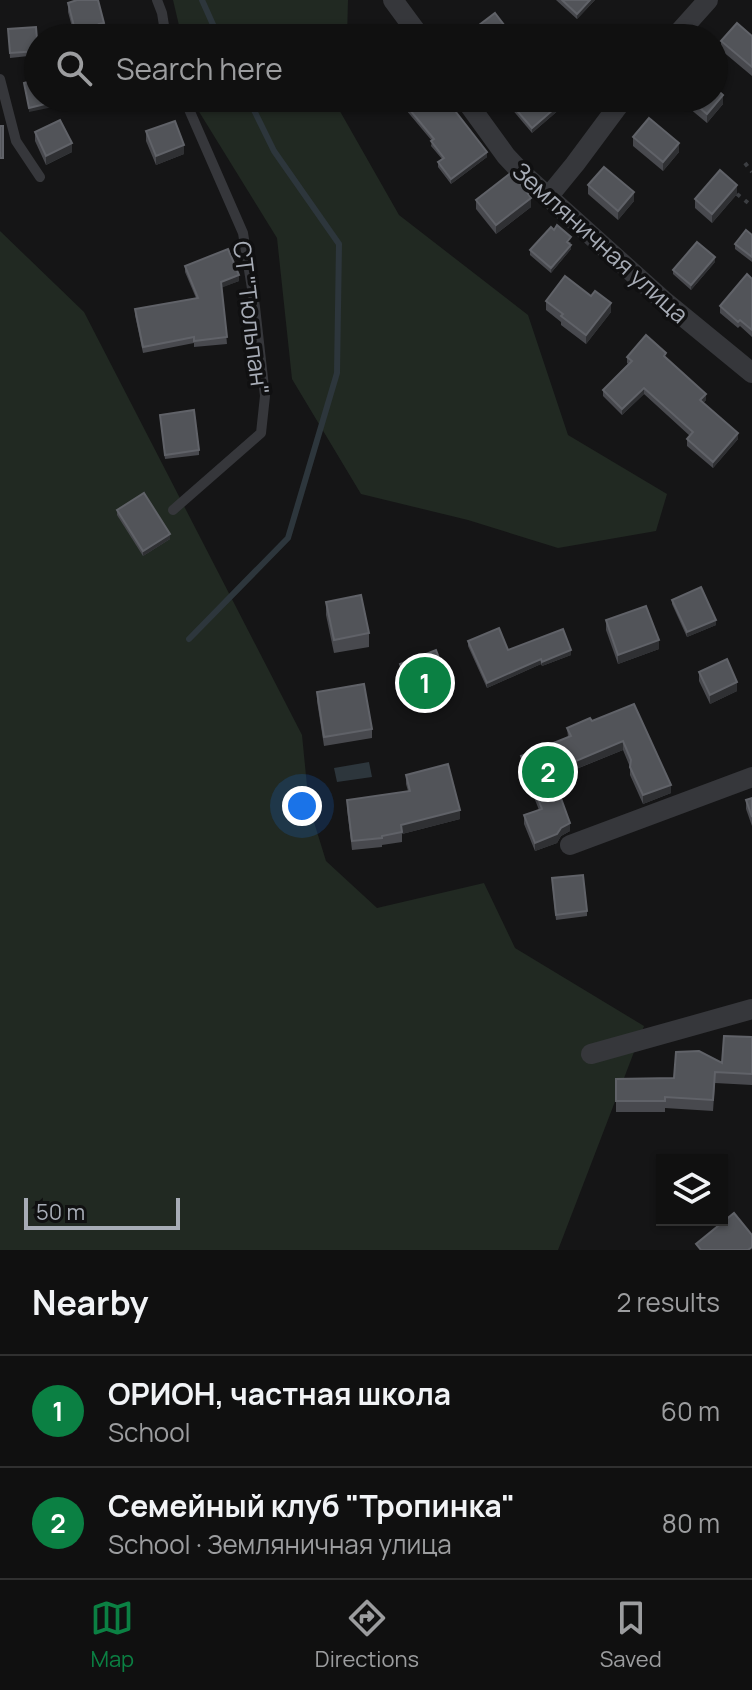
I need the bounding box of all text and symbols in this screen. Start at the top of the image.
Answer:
search box [24,24,728,112]
icon: search [52,46,96,90]
text: Search here [116,48,283,89]
street label: Земляничная улица [506,154,696,330]
street label: СТ "Тюльпан" [226,239,278,397]
pin: 1 [399,653,451,713]
pin: 2 [522,742,574,802]
your location [282,786,322,826]
map controls [656,1154,728,1226]
button: layers [656,1154,728,1226]
scale bar [24,1194,180,1230]
text: 50 m [36,1197,85,1227]
text: Nearby [32,1279,148,1325]
text: 2 results [616,1284,720,1320]
text: ОРИОН, частная школа [108,1373,451,1414]
text: 1 [52,1393,64,1429]
text: 60 m [661,1393,720,1429]
text: School [108,1414,191,1450]
text: Семейный клуб "Тропинка" [108,1485,515,1526]
text: 2 [50,1505,66,1541]
text: 80 m [662,1505,720,1541]
text: School · Земляничная улица [108,1526,452,1562]
tab: Map [90,1596,134,1674]
tab: Directions [315,1596,419,1674]
tab: Saved [600,1596,662,1674]

